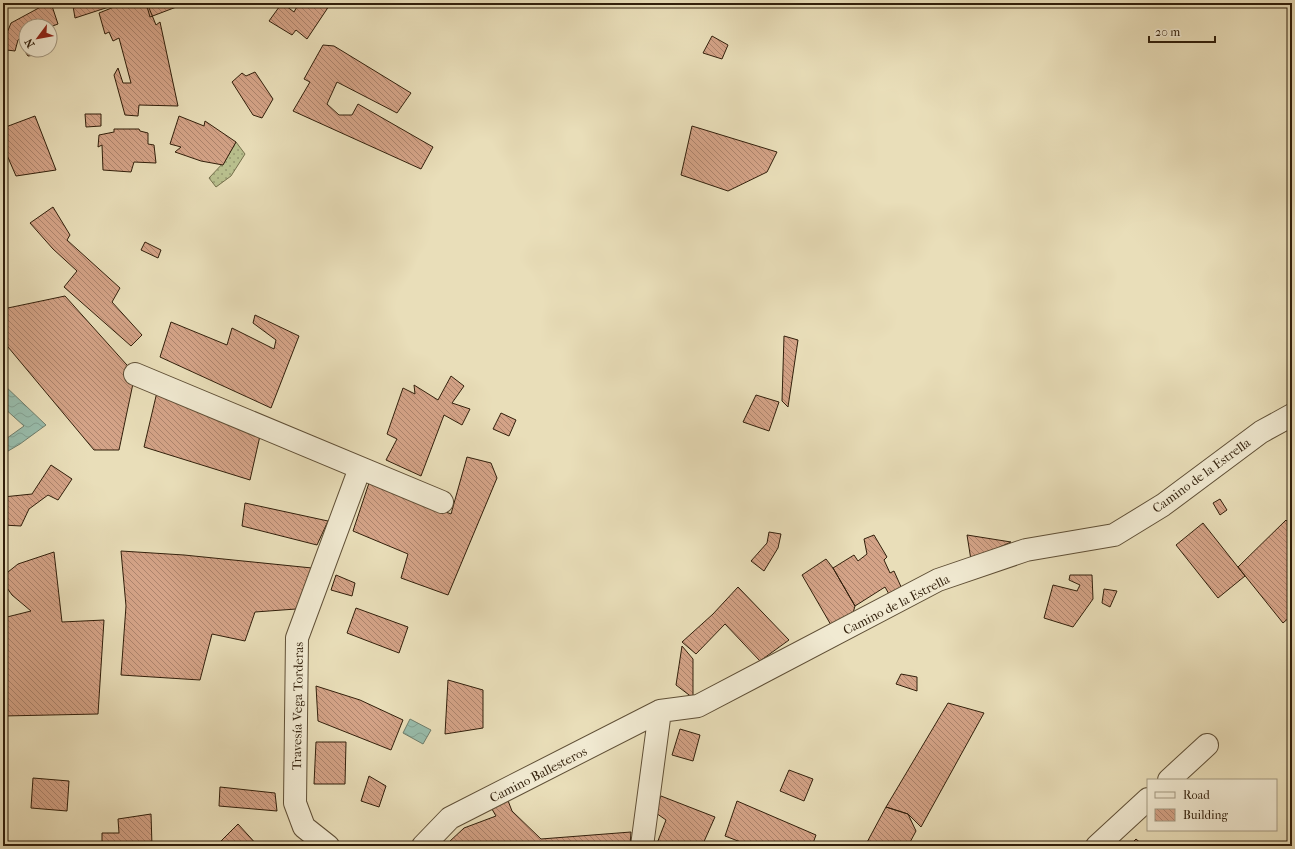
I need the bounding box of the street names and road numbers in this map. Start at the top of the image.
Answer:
street label: Camino de la Estrella [1149,434,1254,516]
street label: Camino de la Estrella [841,571,953,638]
street label: Travesía Vega Torderas [289,641,306,770]
street label: Camino Ballesteros [487,743,589,805]

